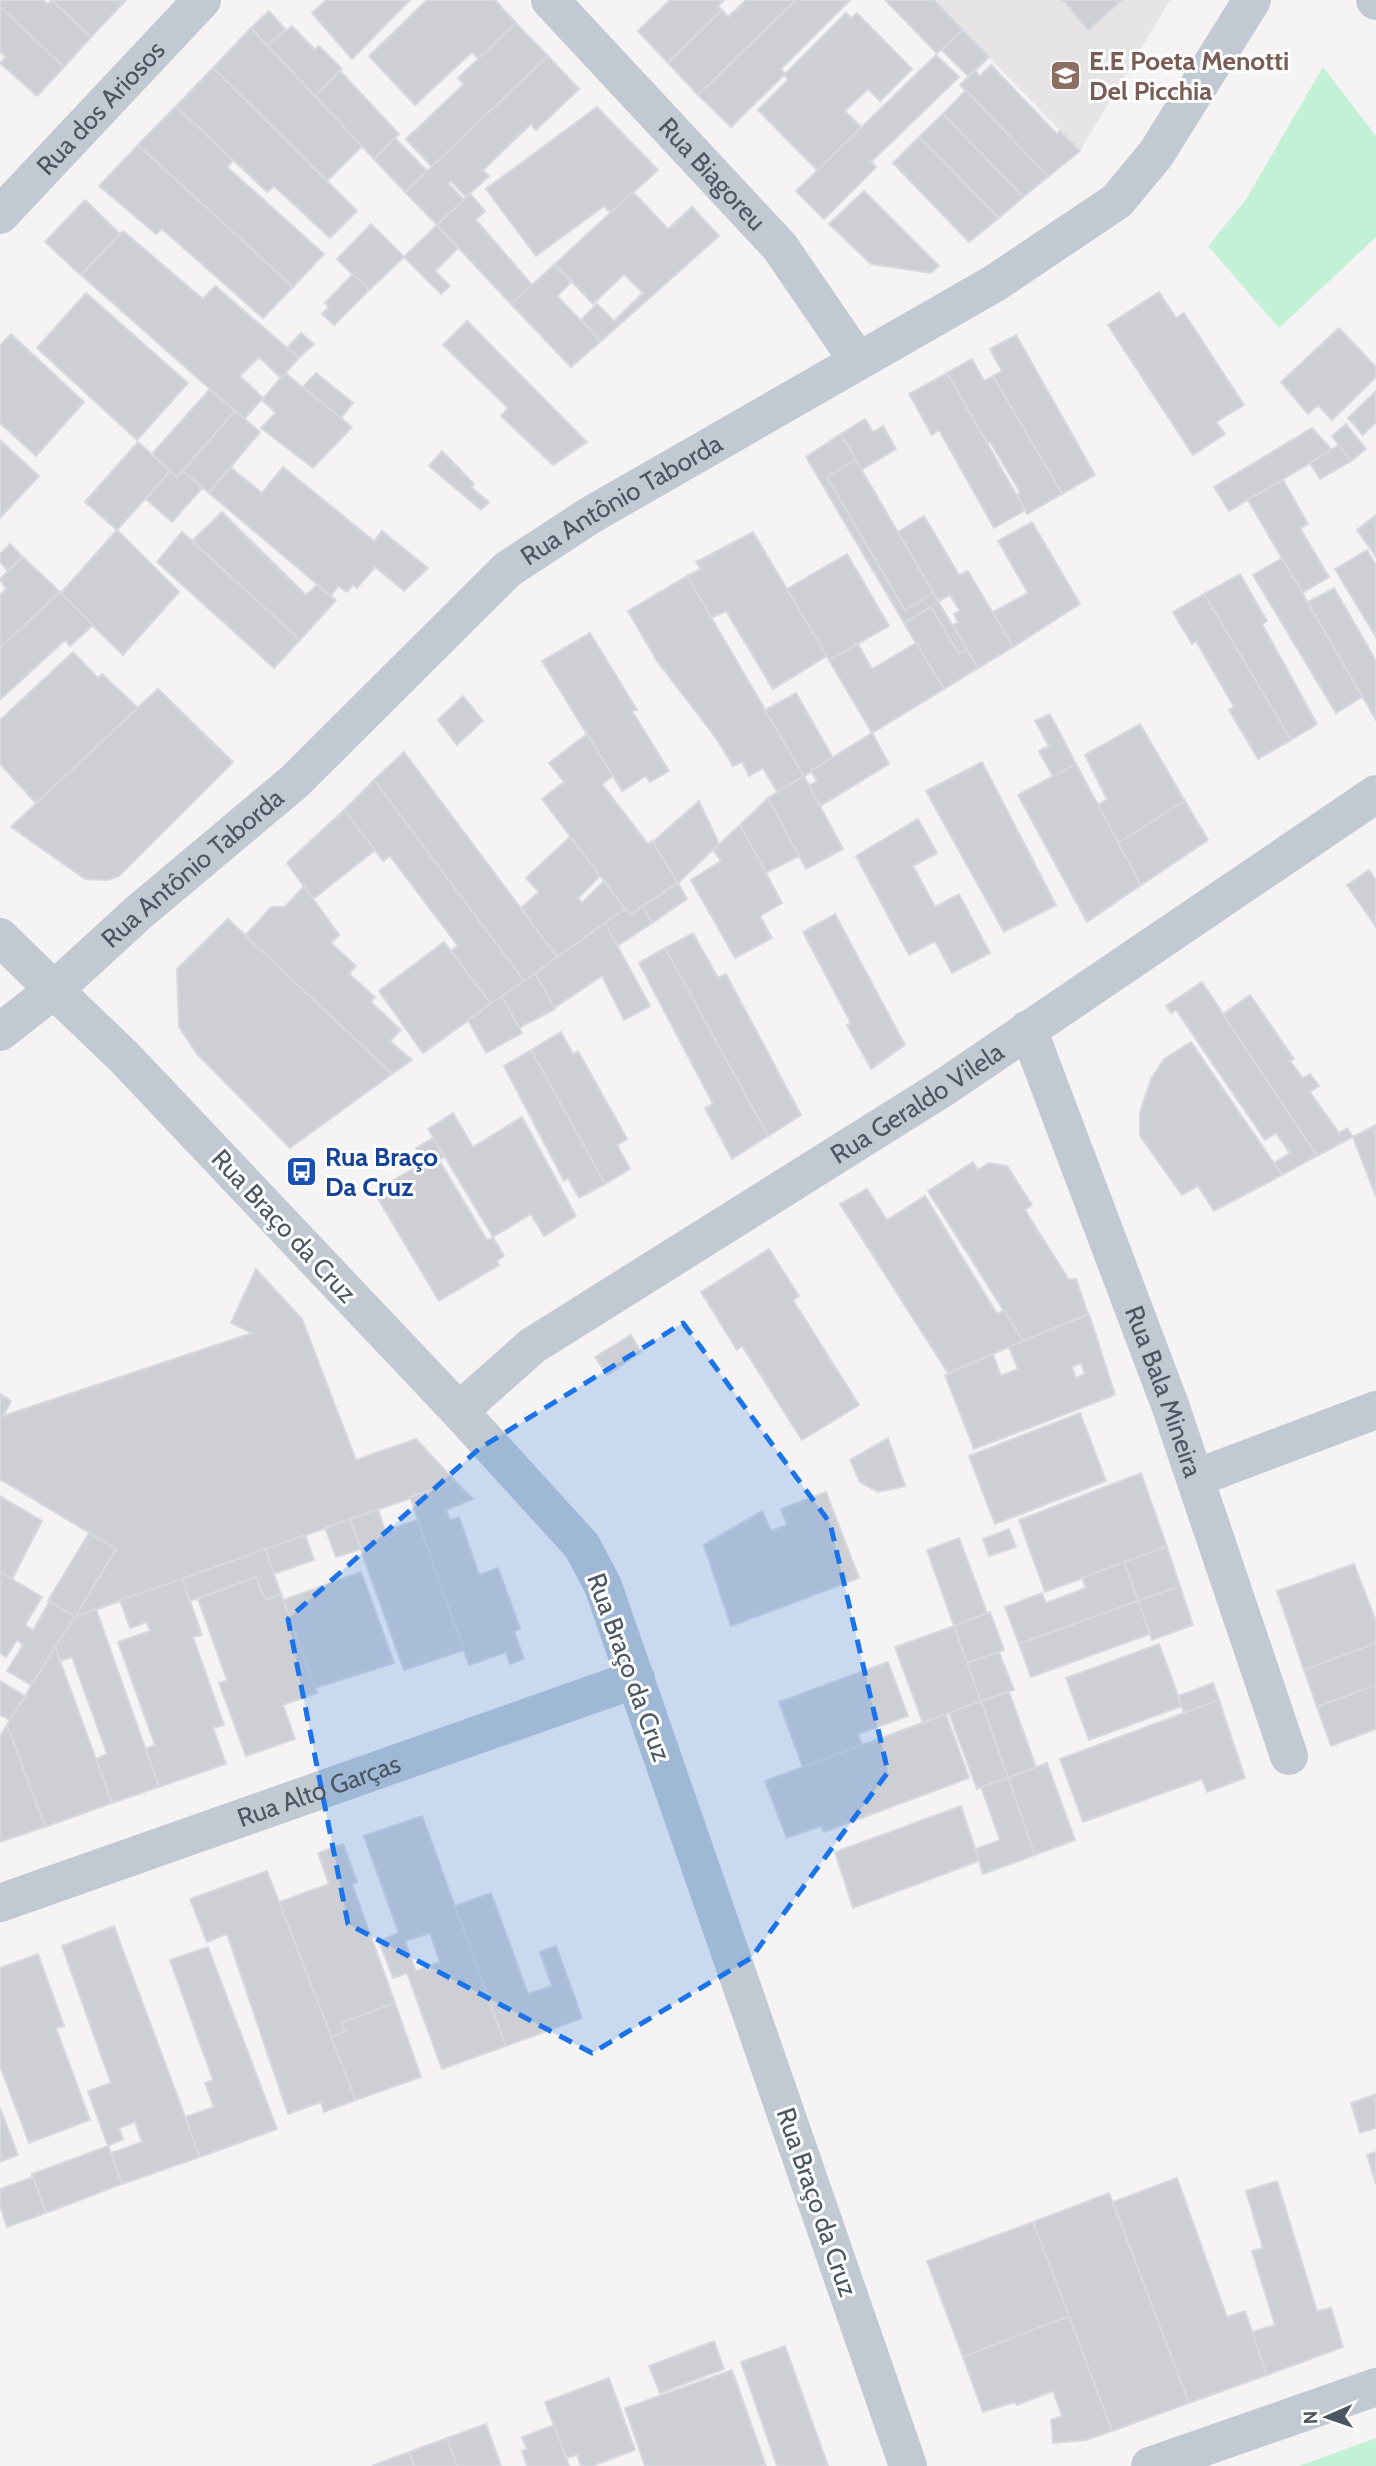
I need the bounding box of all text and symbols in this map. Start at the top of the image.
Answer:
street label: Rua dos Ariosos [30,34,172,182]
place label: E.E Poeta Menotti Del Picchia [1089,45,1289,107]
school or university icon: E.E Poeta Menotti Del Picchia [1049,59,1083,93]
street label: Rua Biagoreu [652,111,773,237]
street label: Rua Antônio Taborda [515,427,728,572]
street label: Rua Antônio Taborda [95,781,291,955]
street label: Rua Geraldo Vilela [825,1035,1010,1171]
place label: Rua Braço Da Cruz [325,1141,438,1203]
street label: Rua Braço da Cruz [205,1143,363,1309]
bus stop icon: Rua Braço Da Cruz [285,1155,319,1189]
street label: Rua Bala Mineira [1118,1301,1209,1482]
street label: Rua Braço da Cruz [580,1569,678,1765]
street label: Rua Alto Garças [233,1747,405,1834]
street label: Rua Braço da Cruz [770,2103,864,2301]
north arrow [1292,2382,1362,2452]
text: N [1299,2410,1322,2425]

